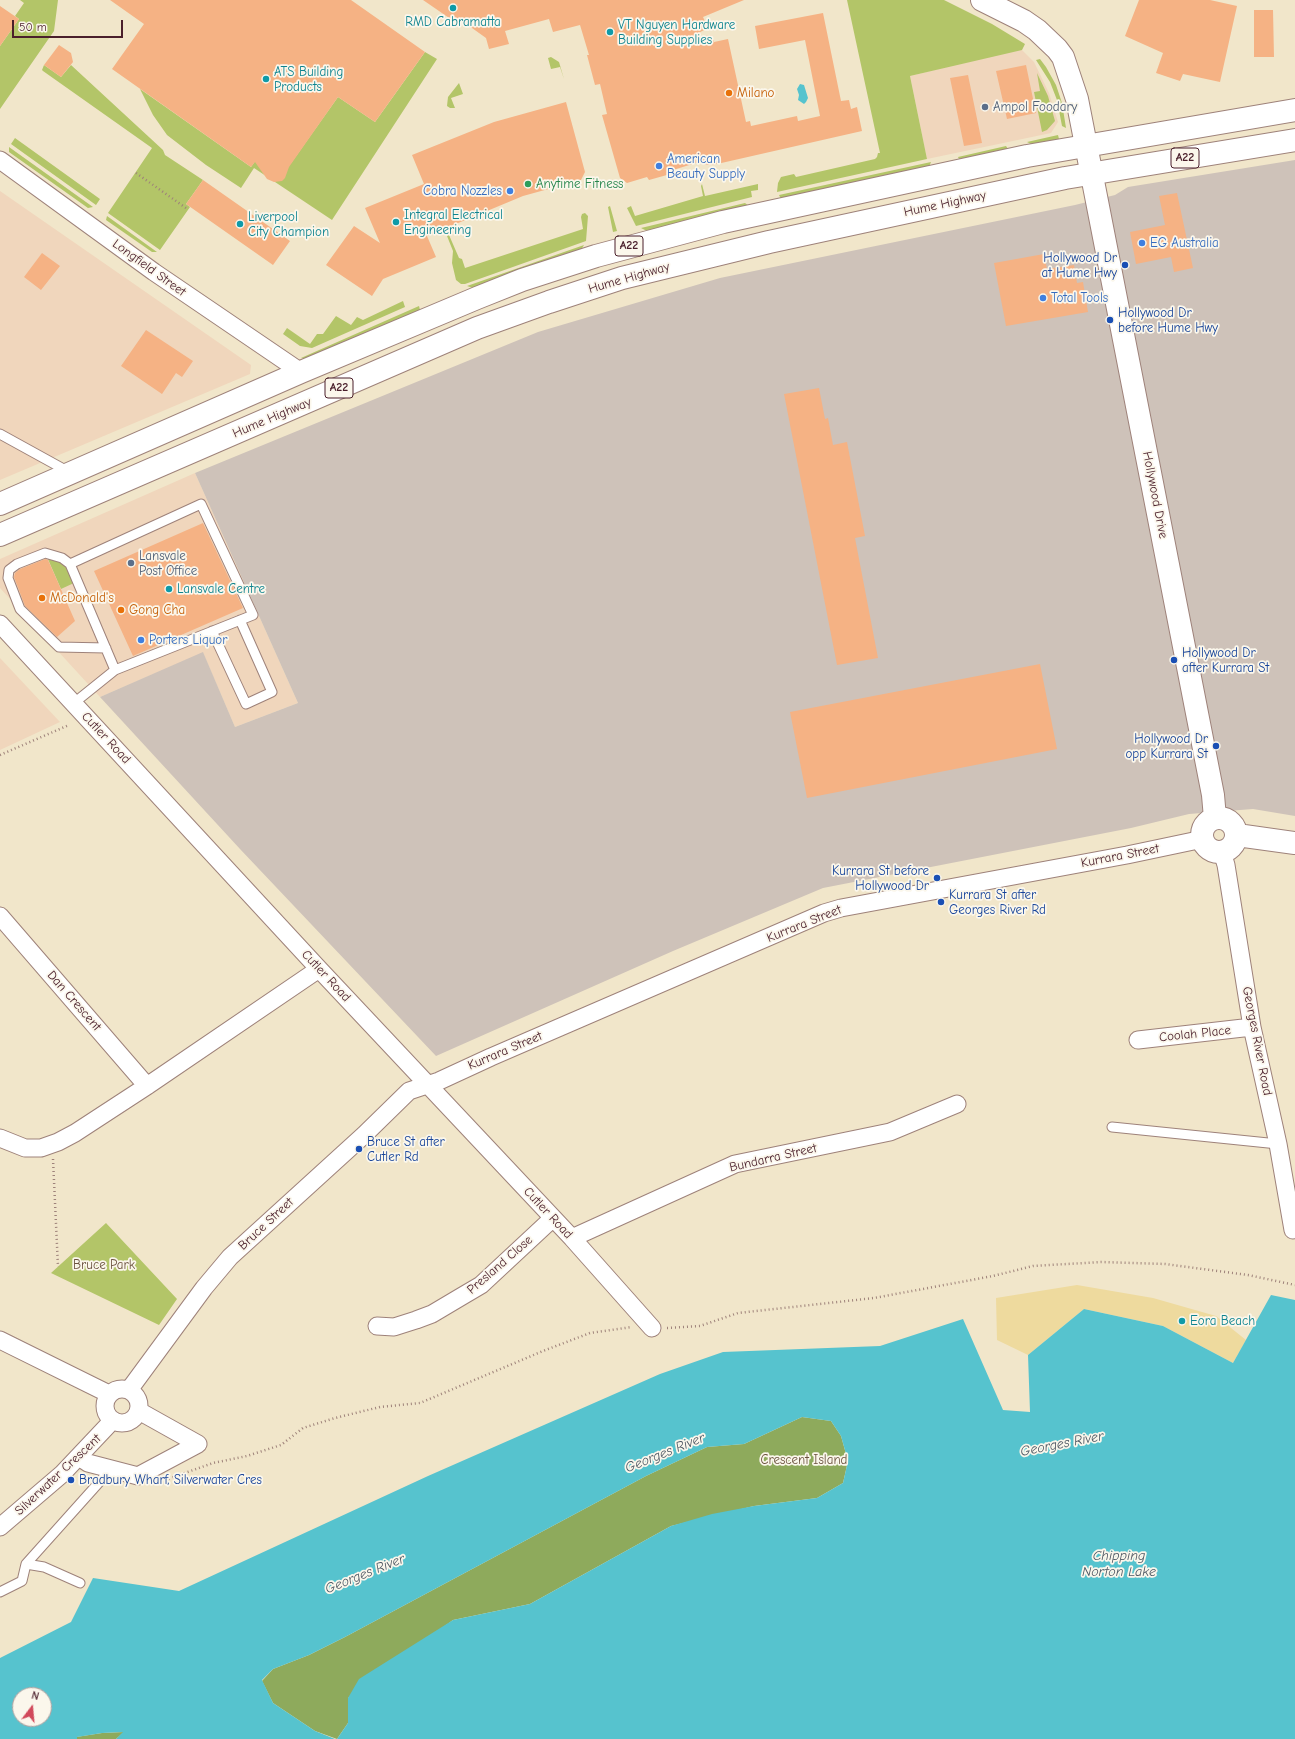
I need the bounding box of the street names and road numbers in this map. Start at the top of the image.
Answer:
road number: A22 [1171,148,1199,168]
street label: Hume Highway [902,188,988,220]
street label: Longfield Street [109,236,189,300]
road number: A22 [615,236,643,256]
street label: Hume Highway [587,259,671,297]
road number: A22 [325,378,353,398]
street label: Hume Highway [230,394,314,442]
street label: Hollywood Drive [1139,450,1171,540]
street label: Cutler Road [78,709,134,767]
street label: Kurrara Street [1080,841,1160,871]
street label: Kurrara Street [764,902,844,946]
street label: Cutler Road [298,947,354,1005]
street label: Dan Crescent [44,968,104,1034]
street label: Georges River Road [1239,985,1275,1097]
street label: Coolah Place [1158,1022,1232,1046]
street label: Kurrara Street [465,1028,545,1074]
street label: Bundarra Street [728,1140,818,1176]
street label: Cutler Road [520,1184,576,1242]
street label: Bruce Street [235,1195,297,1253]
street label: Presland Close [464,1232,536,1298]
street label: Silverwater Crescent [12,1431,104,1519]

